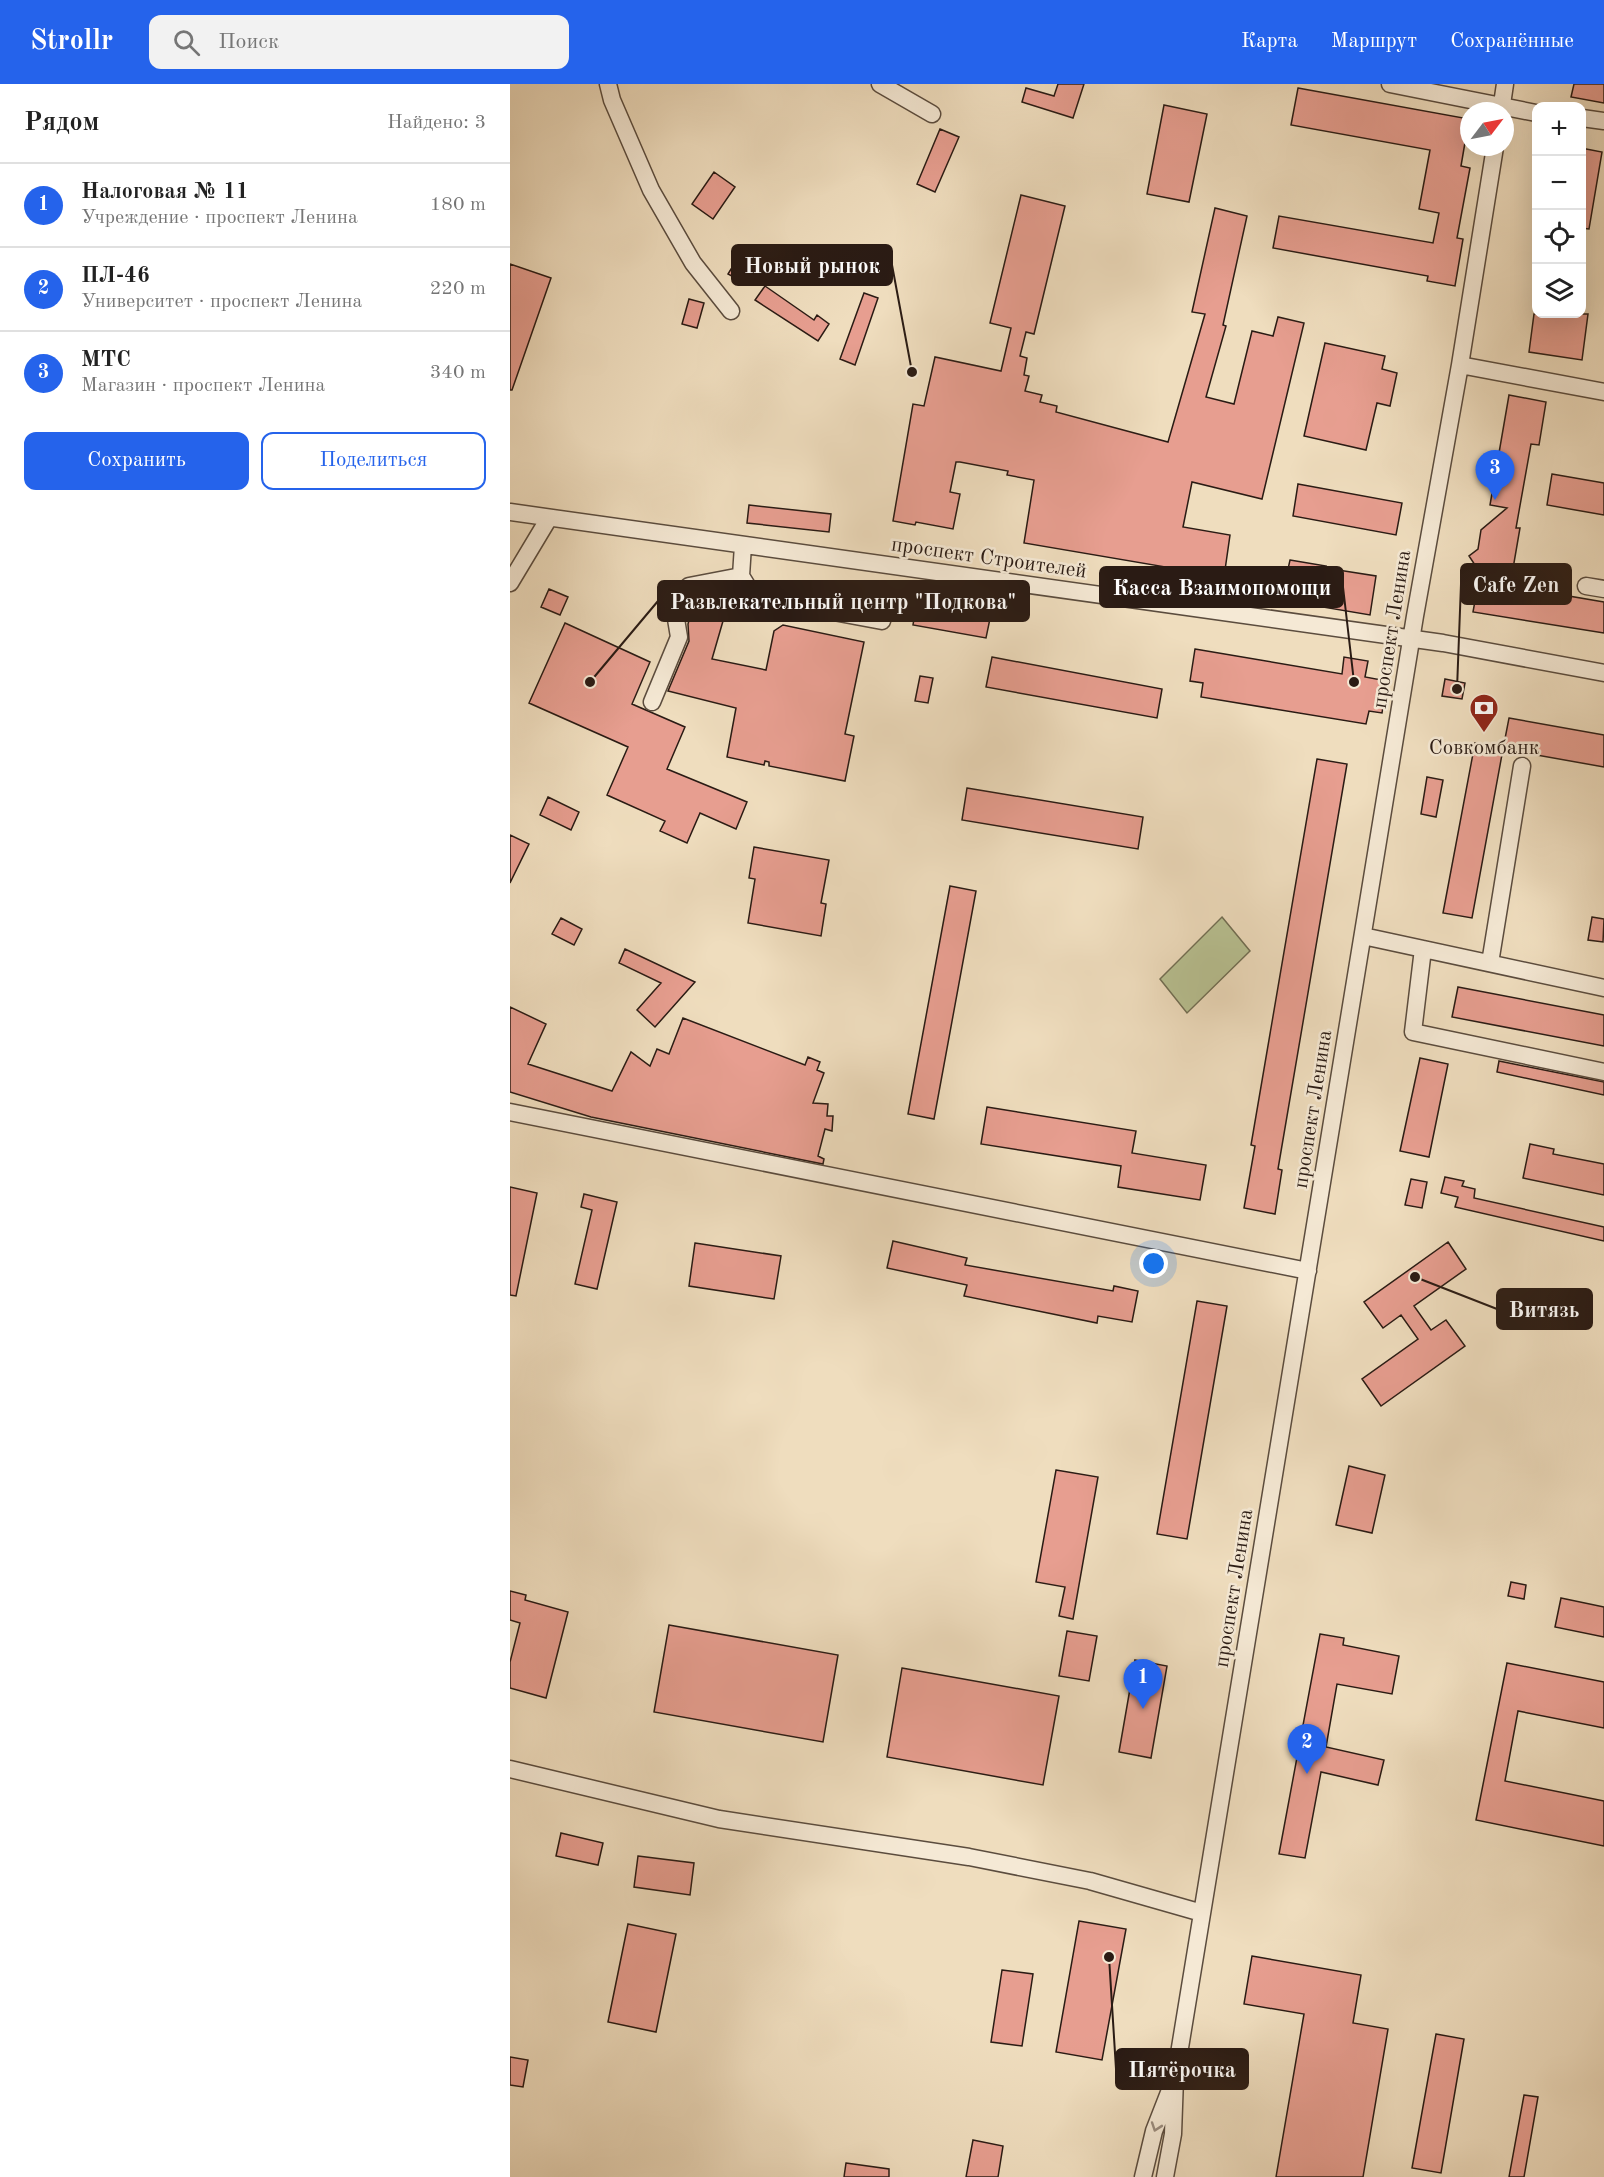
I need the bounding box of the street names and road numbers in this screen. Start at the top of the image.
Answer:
street label: проспект Строителей [890,534,1088,583]
street label: проспект Ленина [1370,548,1415,710]
street label: проспект Ленина [1291,1028,1336,1190]
street label: проспект Ленина [1212,1507,1257,1669]

